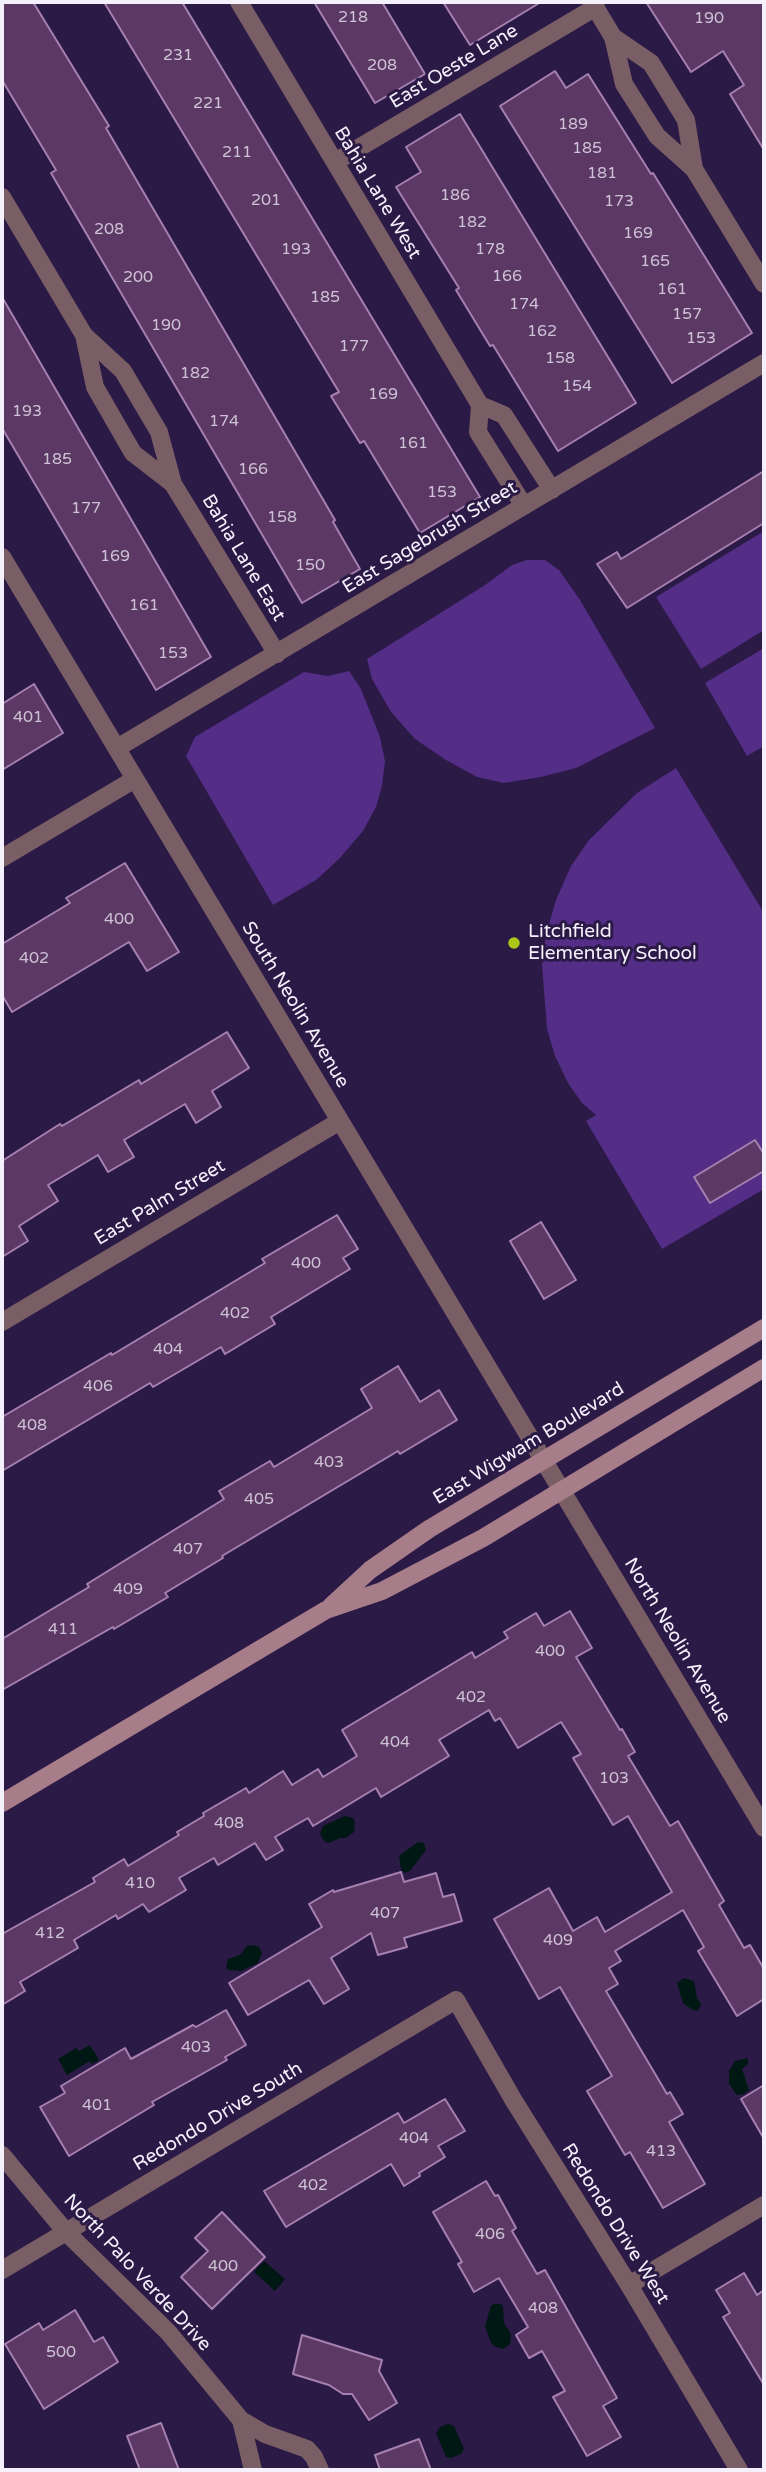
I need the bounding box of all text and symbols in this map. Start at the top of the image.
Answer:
house number: 218 [338,8,368,28]
house number: 190 [694,9,724,29]
street label: East Oeste Lane [386,20,522,114]
house number: 231 [163,46,193,66]
house number: 208 [367,56,397,76]
house number: 221 [193,94,223,114]
house number: 189 [558,115,588,135]
street label: Bahia Lane West [329,123,425,263]
house number: 185 [572,139,602,159]
house number: 211 [222,143,252,163]
house number: 181 [587,164,617,184]
house number: 186 [440,186,470,206]
house number: 201 [251,191,281,211]
house number: 173 [604,192,634,212]
house number: 182 [457,213,487,233]
house number: 208 [94,220,124,240]
house number: 169 [623,224,653,244]
house number: 193 [281,240,311,260]
house number: 178 [475,240,505,260]
house number: 165 [640,252,670,272]
house number: 166 [492,267,522,287]
house number: 200 [123,268,153,288]
house number: 161 [657,280,687,300]
house number: 185 [310,288,340,308]
house number: 174 [509,295,539,315]
house number: 157 [672,305,702,325]
house number: 190 [151,316,181,336]
house number: 162 [527,322,557,342]
house number: 153 [686,329,716,349]
house number: 177 [339,337,369,357]
house number: 158 [545,349,575,369]
house number: 182 [180,364,210,384]
house number: 154 [562,377,592,397]
house number: 169 [368,385,398,405]
house number: 193 [12,402,42,422]
house number: 174 [209,412,239,432]
house number: 161 [398,434,428,454]
house number: 185 [42,450,72,470]
house number: 166 [238,460,268,480]
street label: East Sagebrush Street [338,477,522,599]
house number: 153 [427,483,457,503]
street label: Bahia Lane East [196,491,290,625]
house number: 177 [71,499,101,519]
house number: 158 [267,508,297,528]
house number: 169 [100,547,130,567]
house number: 150 [295,556,325,576]
house number: 161 [129,596,159,616]
house number: 153 [158,644,188,664]
house number: 401 [13,708,43,728]
house number: 400 [104,910,134,930]
street label: South Neolin Avenue [236,918,354,1092]
place label: Litchfield Elementary School [528,921,697,965]
marker: Litchfield Elementary School [506,935,522,951]
house number: 402 [19,949,49,969]
street label: East Palm Street [91,1155,229,1251]
house number: 400 [291,1254,321,1274]
house number: 402 [220,1304,250,1324]
house number: 404 [153,1340,183,1360]
house number: 406 [83,1377,113,1397]
street label: East Wigwam Boulevard [429,1378,629,1510]
house number: 408 [17,1416,47,1436]
house number: 403 [314,1453,344,1473]
house number: 405 [244,1490,274,1510]
house number: 407 [173,1540,203,1560]
street label: North Neolin Avenue [619,1554,735,1728]
house number: 409 [113,1580,143,1600]
house number: 411 [48,1620,78,1640]
house number: 400 [535,1642,565,1662]
house number: 402 [456,1688,486,1708]
house number: 404 [380,1733,410,1753]
house number: 103 [599,1769,629,1789]
house number: 408 [214,1814,244,1834]
house number: 410 [125,1874,155,1894]
house number: 407 [370,1904,400,1924]
house number: 412 [35,1924,65,1944]
house number: 409 [543,1931,573,1951]
house number: 403 [181,2038,211,2058]
street label: Redondo Drive South [129,2057,307,2177]
house number: 401 [82,2096,112,2116]
house number: 404 [399,2129,429,2149]
street label: Redondo Drive West [556,2140,674,2308]
house number: 413 [646,2142,676,2162]
house number: 402 [298,2176,328,2196]
street label: North Palo Verde Drive [58,2190,216,2356]
house number: 406 [475,2225,505,2245]
house number: 400 [208,2257,238,2277]
house number: 408 [528,2299,558,2319]
house number: 500 [46,2343,76,2363]

